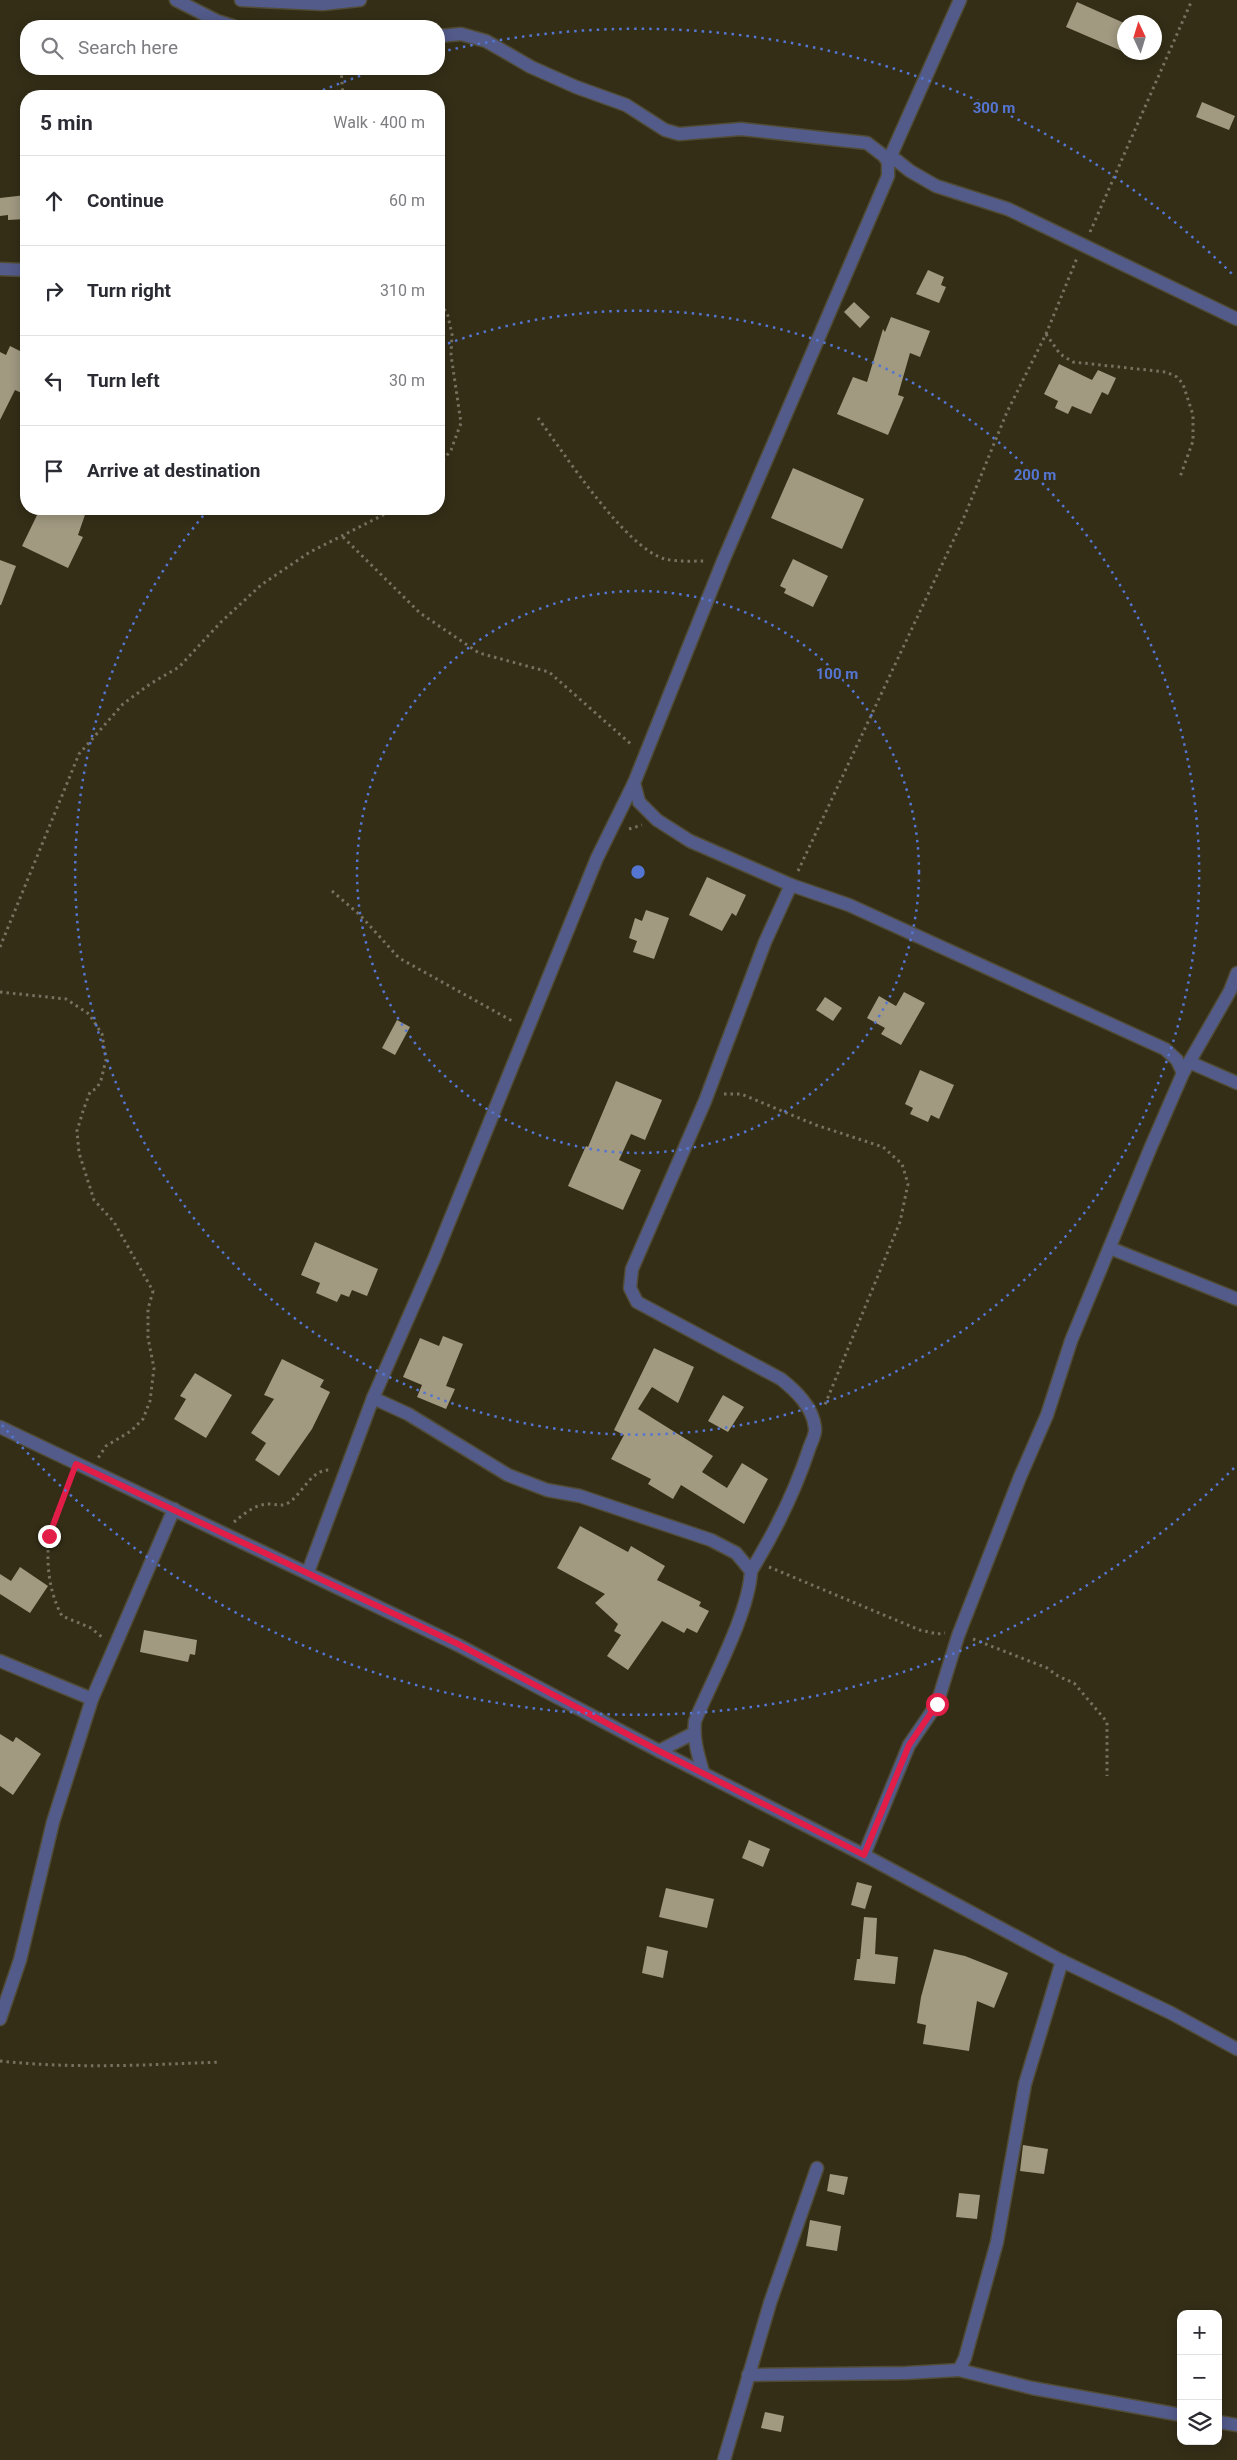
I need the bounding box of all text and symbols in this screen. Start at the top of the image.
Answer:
north arrow [1117,15,1162,60]
search box [20,20,445,75]
icon: search [38,34,66,62]
text: Search here [78,36,178,59]
text: 300 m [973,99,1015,117]
text: 5 min [40,111,93,135]
text: Walk · 400 m [333,113,425,132]
icon: ahead [40,187,68,215]
text: Continue [87,189,164,212]
text: 60 m [389,191,425,210]
icon: right [40,277,68,305]
text: Turn right [87,279,171,302]
text: 310 m [380,281,425,300]
icon: left [40,367,68,395]
text: Turn left [87,369,160,392]
text: 30 m [389,371,425,390]
icon: arrive [40,457,68,485]
text: Arrive at destination [87,459,260,482]
text: 200 m [1014,466,1056,484]
text: 100 m [816,665,858,683]
centre of rings [629,863,647,881]
route end [38,1525,61,1548]
route start [926,1693,949,1716]
map controls [1177,2310,1222,2445]
button: + [1177,2310,1222,2355]
button: − [1177,2355,1222,2400]
button: layers [1177,2400,1222,2445]

